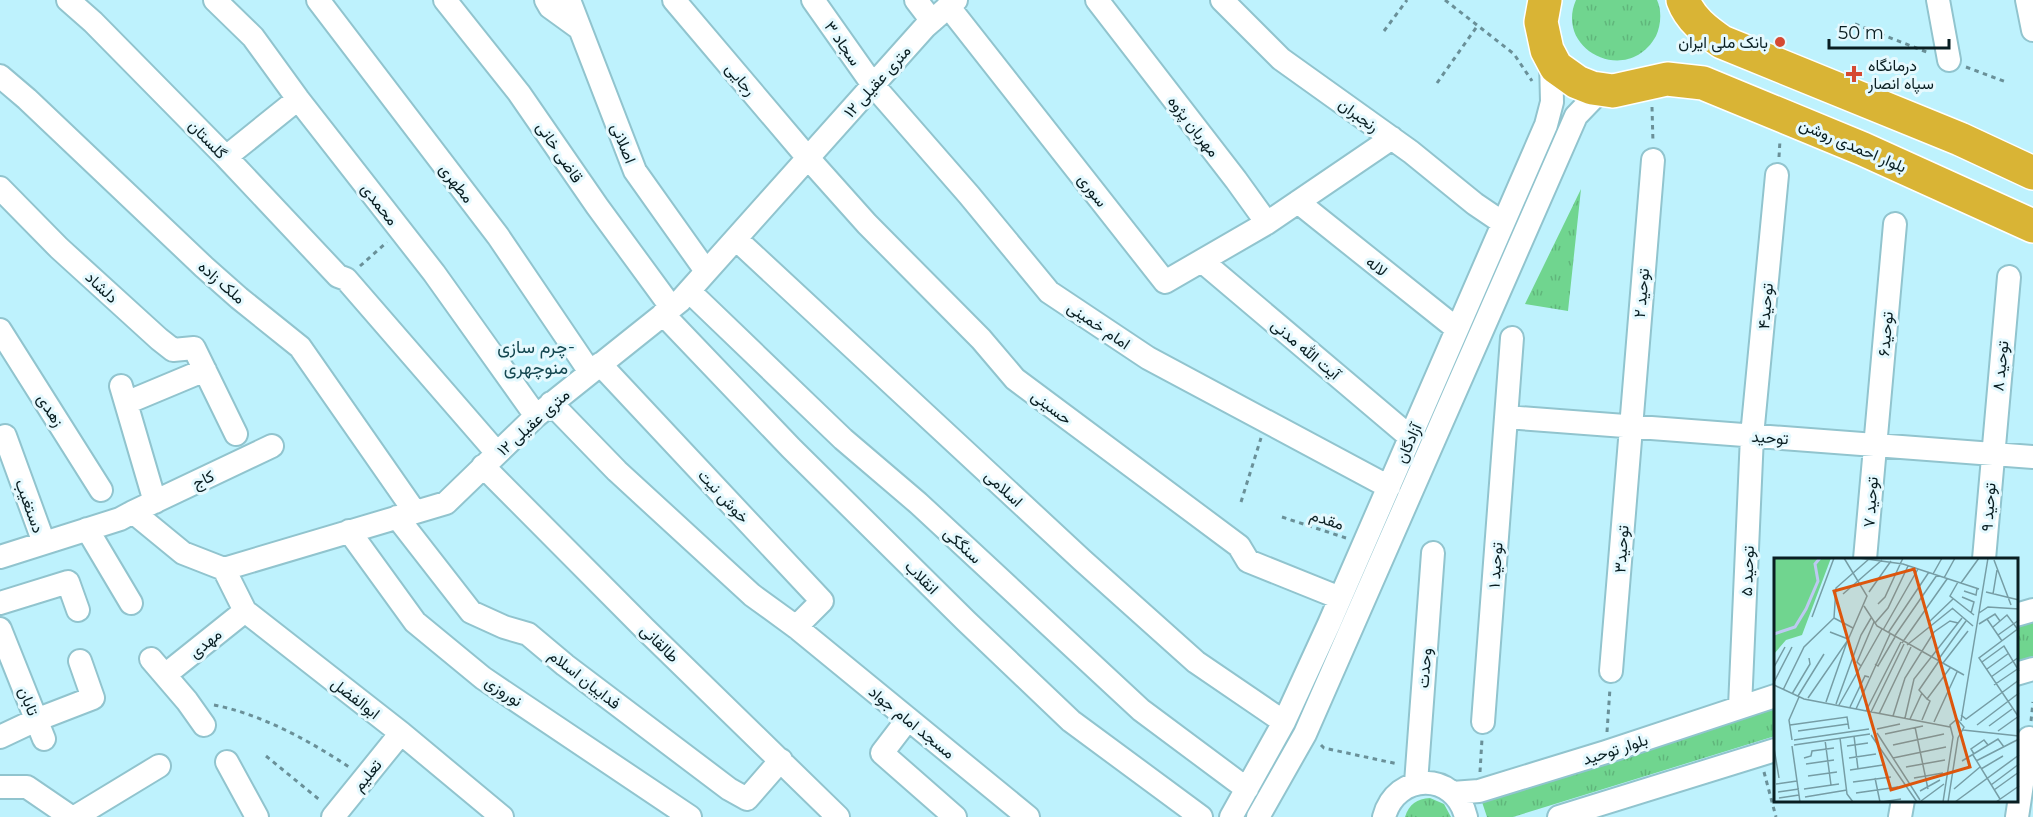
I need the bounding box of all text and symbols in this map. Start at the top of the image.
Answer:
scale bar [1829,12,1949,50]
street label: سجاد ۳ [820,17,865,69]
text: 50 m [1838,22,1884,44]
place label: بانک ملی ایران [1678,33,1768,53]
marker: بانک ملی ایران [1773,35,1787,49]
street label: ۱۲ متری عقیلی [840,41,916,122]
place label: درمانگاه سپاه انصار [1867,56,1934,95]
street label: رجایی [721,59,760,100]
marker: درمانگاه سپاه انصار [1845,65,1863,83]
street label: مهربان پژوه [1162,92,1223,162]
street label: رنجبران [1334,94,1383,137]
street label: بلوار احمدی روشن [1796,114,1909,177]
street label: گلستان [185,116,231,163]
street label: قاضی خانی [532,118,587,187]
street label: اصلانی [606,120,640,166]
street label: مطهری [435,160,478,207]
street label: سوری [1073,170,1111,211]
street label: محمدی [356,179,402,230]
street label: لاله [1362,252,1391,281]
street label: ملک زاده [194,257,249,309]
street label: توحید ۲ [1630,267,1654,319]
street label: دلشاد [81,268,122,307]
street label: توحید۴ [1754,282,1778,330]
street label: امام خمینی [1063,298,1134,354]
street label: توحید۶ [1874,311,1898,357]
street label: آیت الله مدنی [1267,315,1345,385]
district label: چرم سازی- منوچهری [497,336,575,380]
street label: توحید ۸ [1988,340,2014,392]
street label: ۱۲ متری عقیلی [493,385,574,461]
street label: حسینی [1027,386,1076,430]
street label: زهدی [32,390,68,431]
street label: آزادگان [1391,419,1427,466]
street label: توحید [1751,427,1789,449]
street label: کاج [189,466,218,495]
street label: خوش نیت [693,466,753,528]
street label: اسلامی [980,466,1027,511]
street label: توحید ۷ [1859,476,1883,528]
street label: دستغیب [11,477,48,536]
street label: توحید ۹ [1977,482,2001,532]
street label: مقدم [1307,505,1346,535]
street label: سنگکی [939,523,985,568]
street label: توحید۳ [1610,525,1634,574]
street label: توحید ۱ [1484,541,1508,589]
street label: توحید ۵ [1737,545,1759,597]
street label: انقلاب [901,557,942,598]
inset map [1774,558,2018,802]
street label: طالقانی [636,620,683,667]
street label: مهدی [185,625,226,663]
street label: فداییان اسلام [545,646,624,714]
street label: وحدت [1414,647,1436,689]
street label: نوروزی [481,672,526,712]
street label: ابوالفضل [327,674,384,724]
street label: مسجد امام جواد [864,682,958,764]
street label: تابان [14,684,43,718]
street label: بلوار توحید [1580,730,1650,770]
street label: تعلیم [349,756,387,796]

